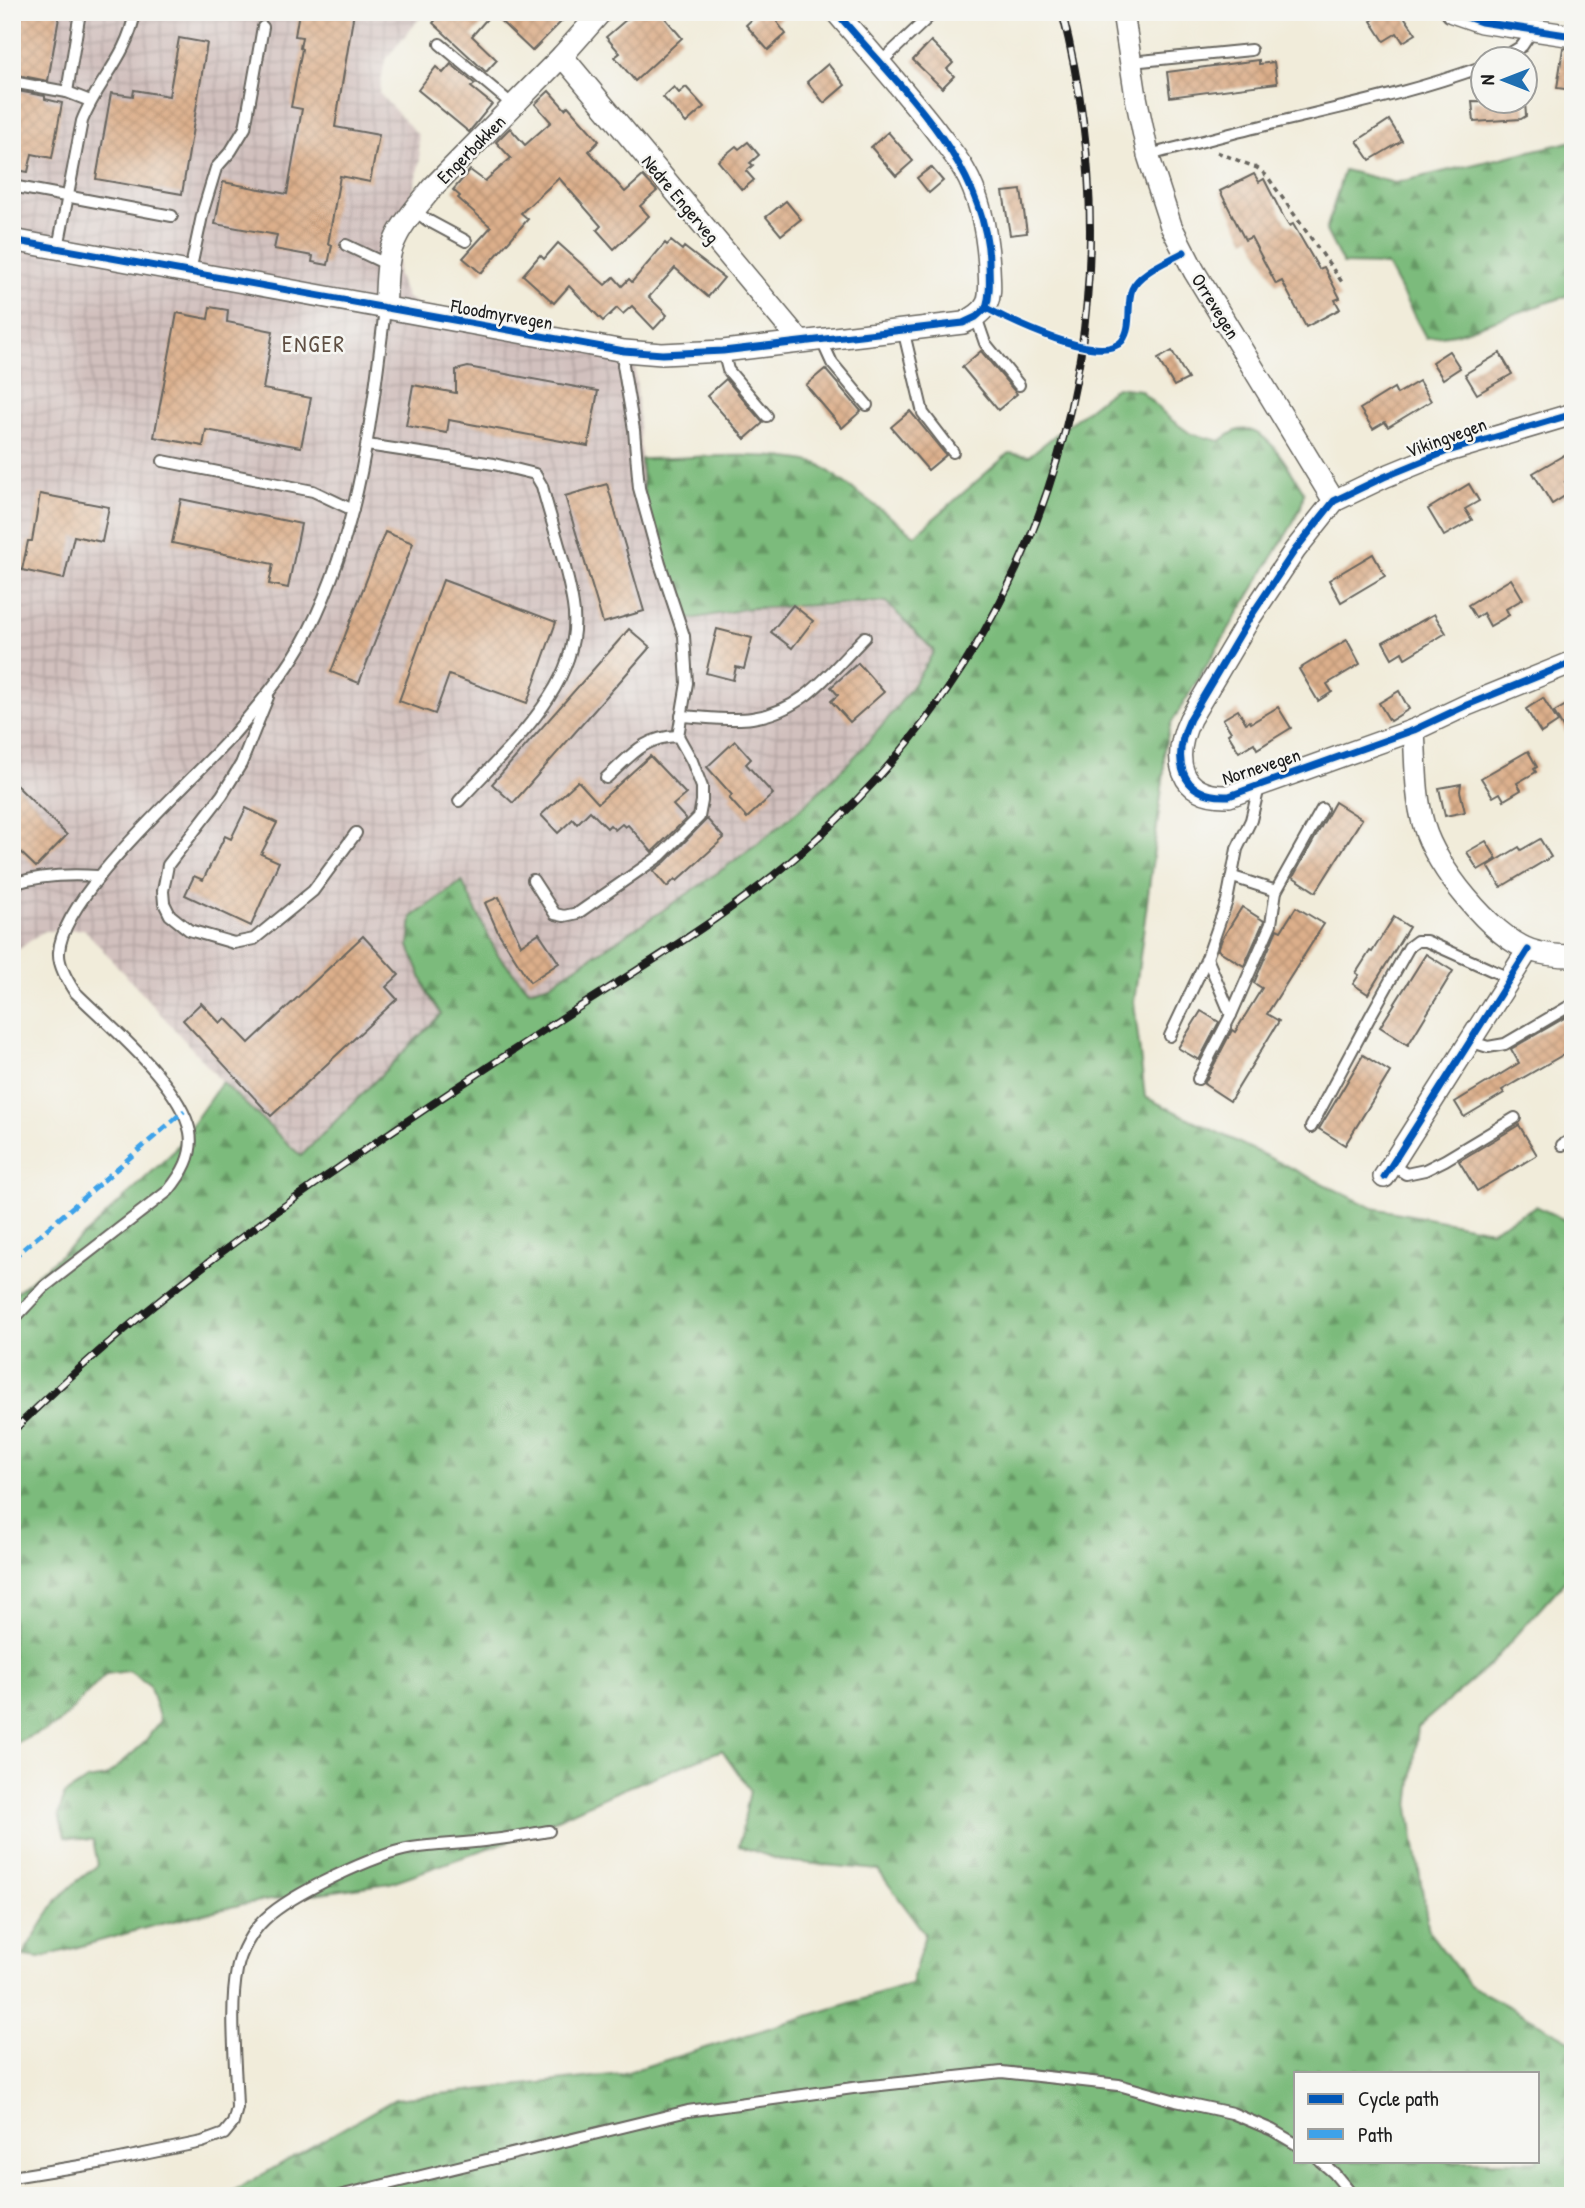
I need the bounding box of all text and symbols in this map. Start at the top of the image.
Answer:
north arrow [1470,46,1540,116]
text: N [1474,75,1500,85]
street label: Engerbakken [431,109,511,189]
street label: Nedre Engerveg [636,149,726,249]
street label: Orrevegen [1186,268,1246,344]
street label: Floodmyrvegen [448,292,555,336]
district label: ENGER [282,328,346,359]
street label: Vikingvegen [1402,410,1490,464]
street label: Nornevegen [1218,741,1304,791]
legend [1294,2072,1540,2162]
text: Cycle path [1358,2084,1439,2113]
text: Path [1358,2120,1393,2149]

